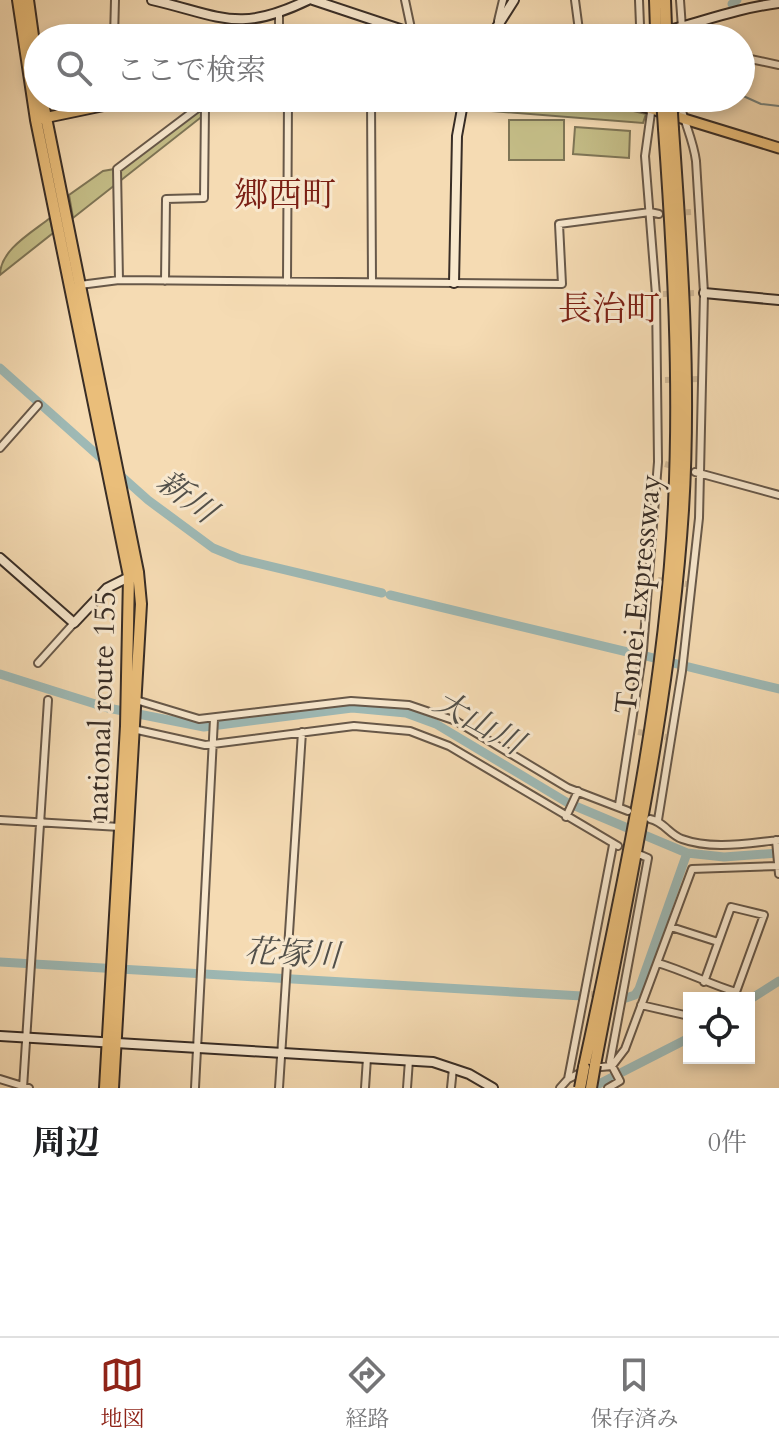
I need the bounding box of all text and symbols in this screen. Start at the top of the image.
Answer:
search box [24,24,755,112]
icon: search [52,46,96,90]
text: ここで検索 [116,50,266,91]
district label: 郷西町 [234,172,336,218]
district label: 長治町 [558,286,660,332]
water label: 新川 [148,460,228,535]
street label: Tomei Expressway [606,472,671,716]
street label: national route 155 [77,590,126,822]
water label: 大山川 [426,680,534,767]
water label: 花塚川 [243,930,344,979]
map controls [683,992,755,1064]
button: locate [683,992,755,1064]
text: 周辺 [32,1120,100,1166]
text: 0件 [708,1125,747,1160]
tab: 地図 [100,1353,145,1434]
tab: 経路 [345,1353,390,1434]
tab: 保存済み [590,1353,679,1434]

